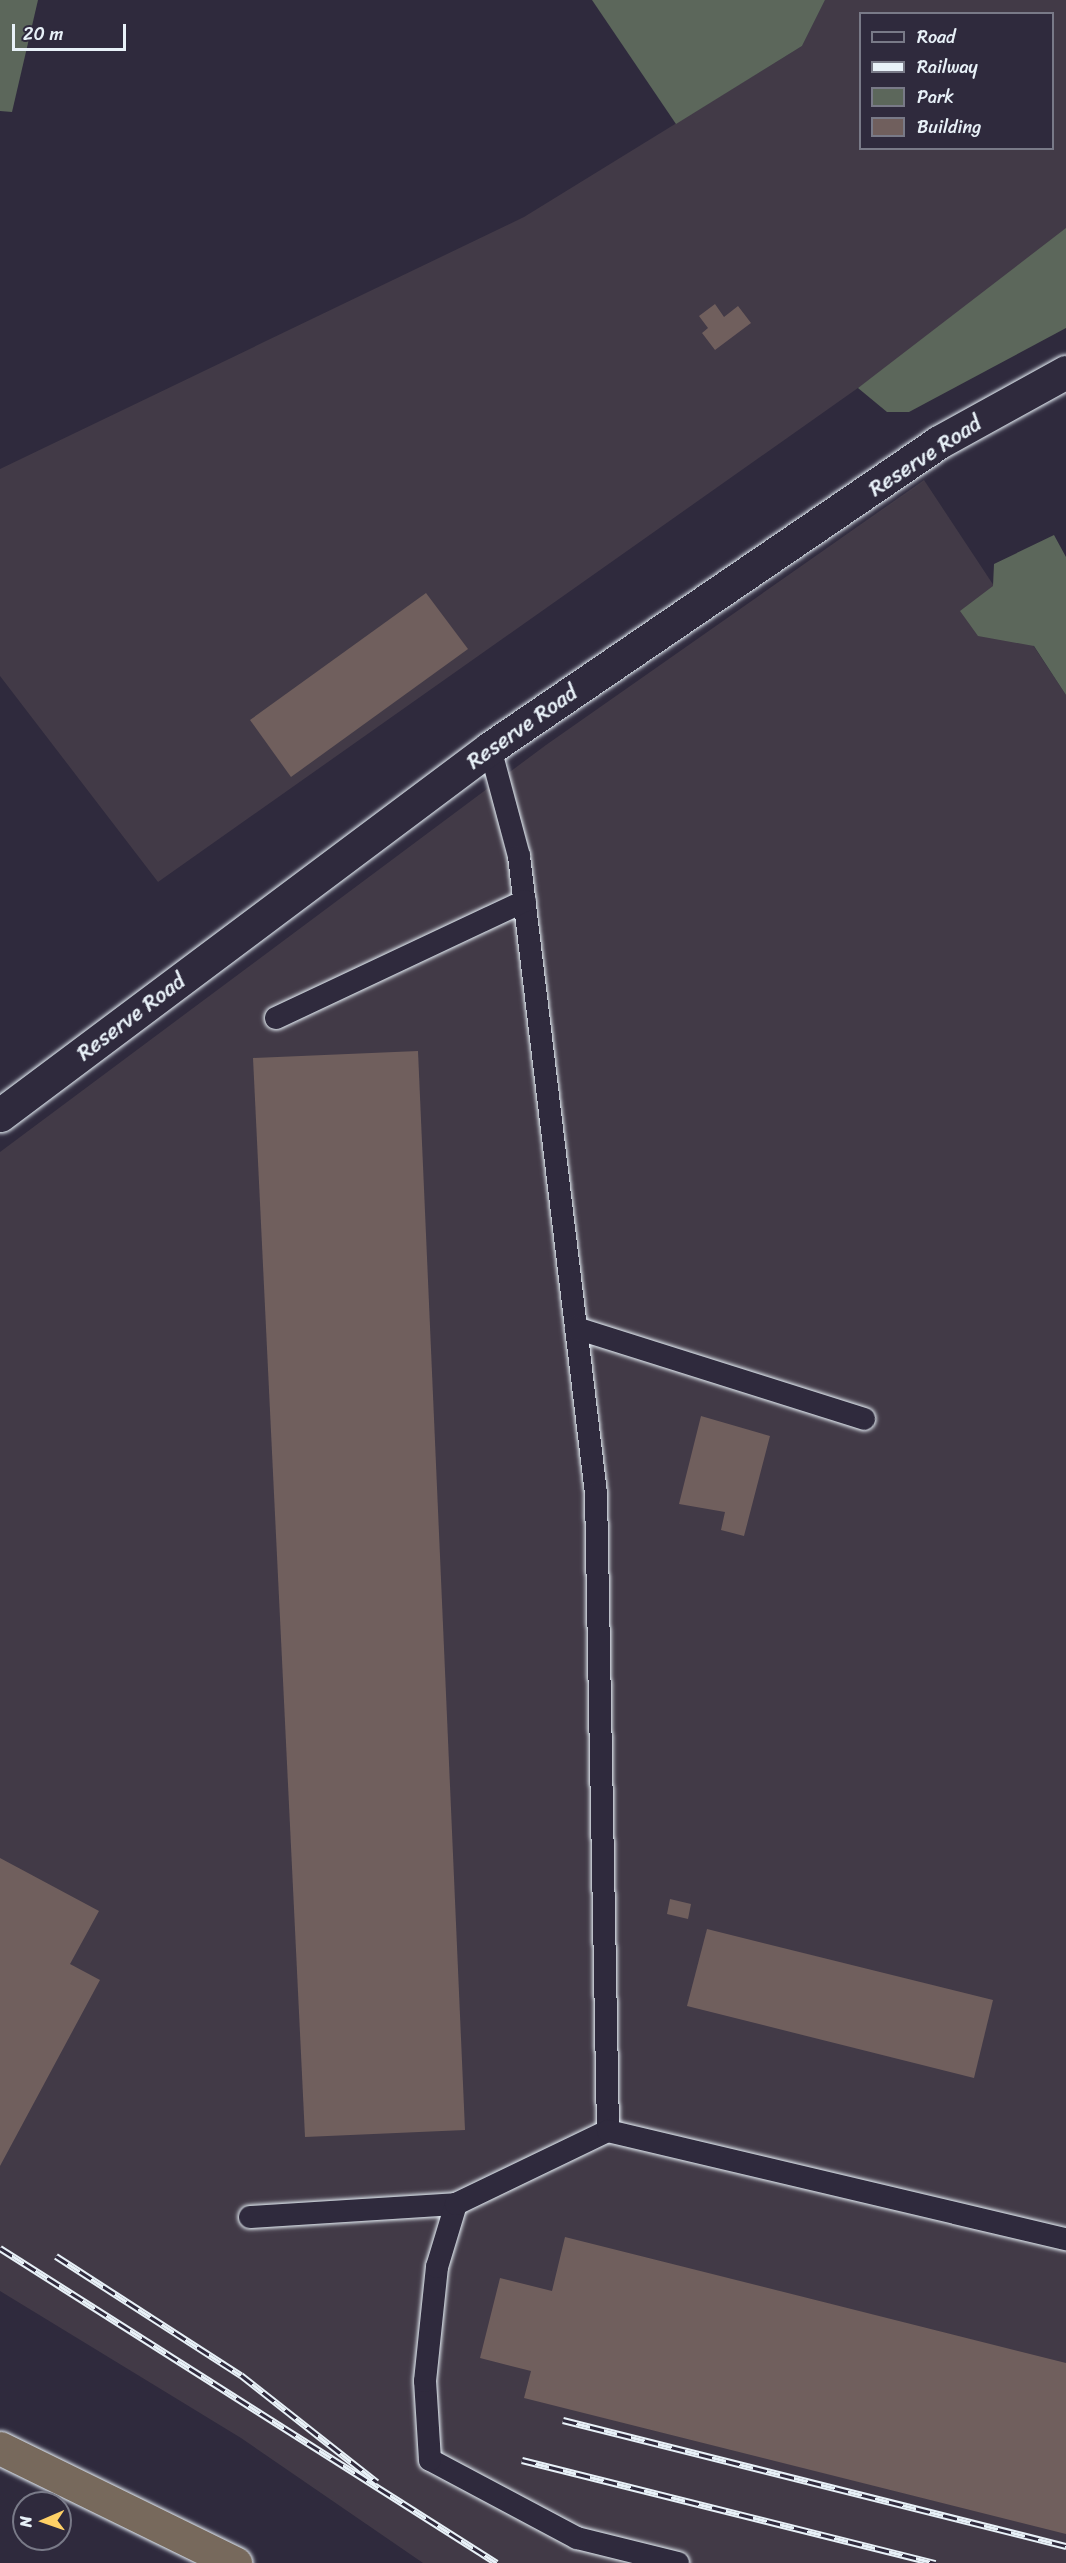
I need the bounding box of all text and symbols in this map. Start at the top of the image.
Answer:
scale bar [15,12,129,50]
legend [859,12,1054,150]
text: 20 m [23,18,63,50]
text: Road [917,21,956,53]
text: Railway [917,51,978,83]
text: Park [917,81,954,113]
text: Building [917,111,981,143]
street label: Reserve Road [864,410,986,502]
street label: Reserve Road [462,679,582,775]
street label: Reserve Road [72,968,190,1066]
north arrow [12,2491,72,2551]
text: N [11,2516,40,2528]

